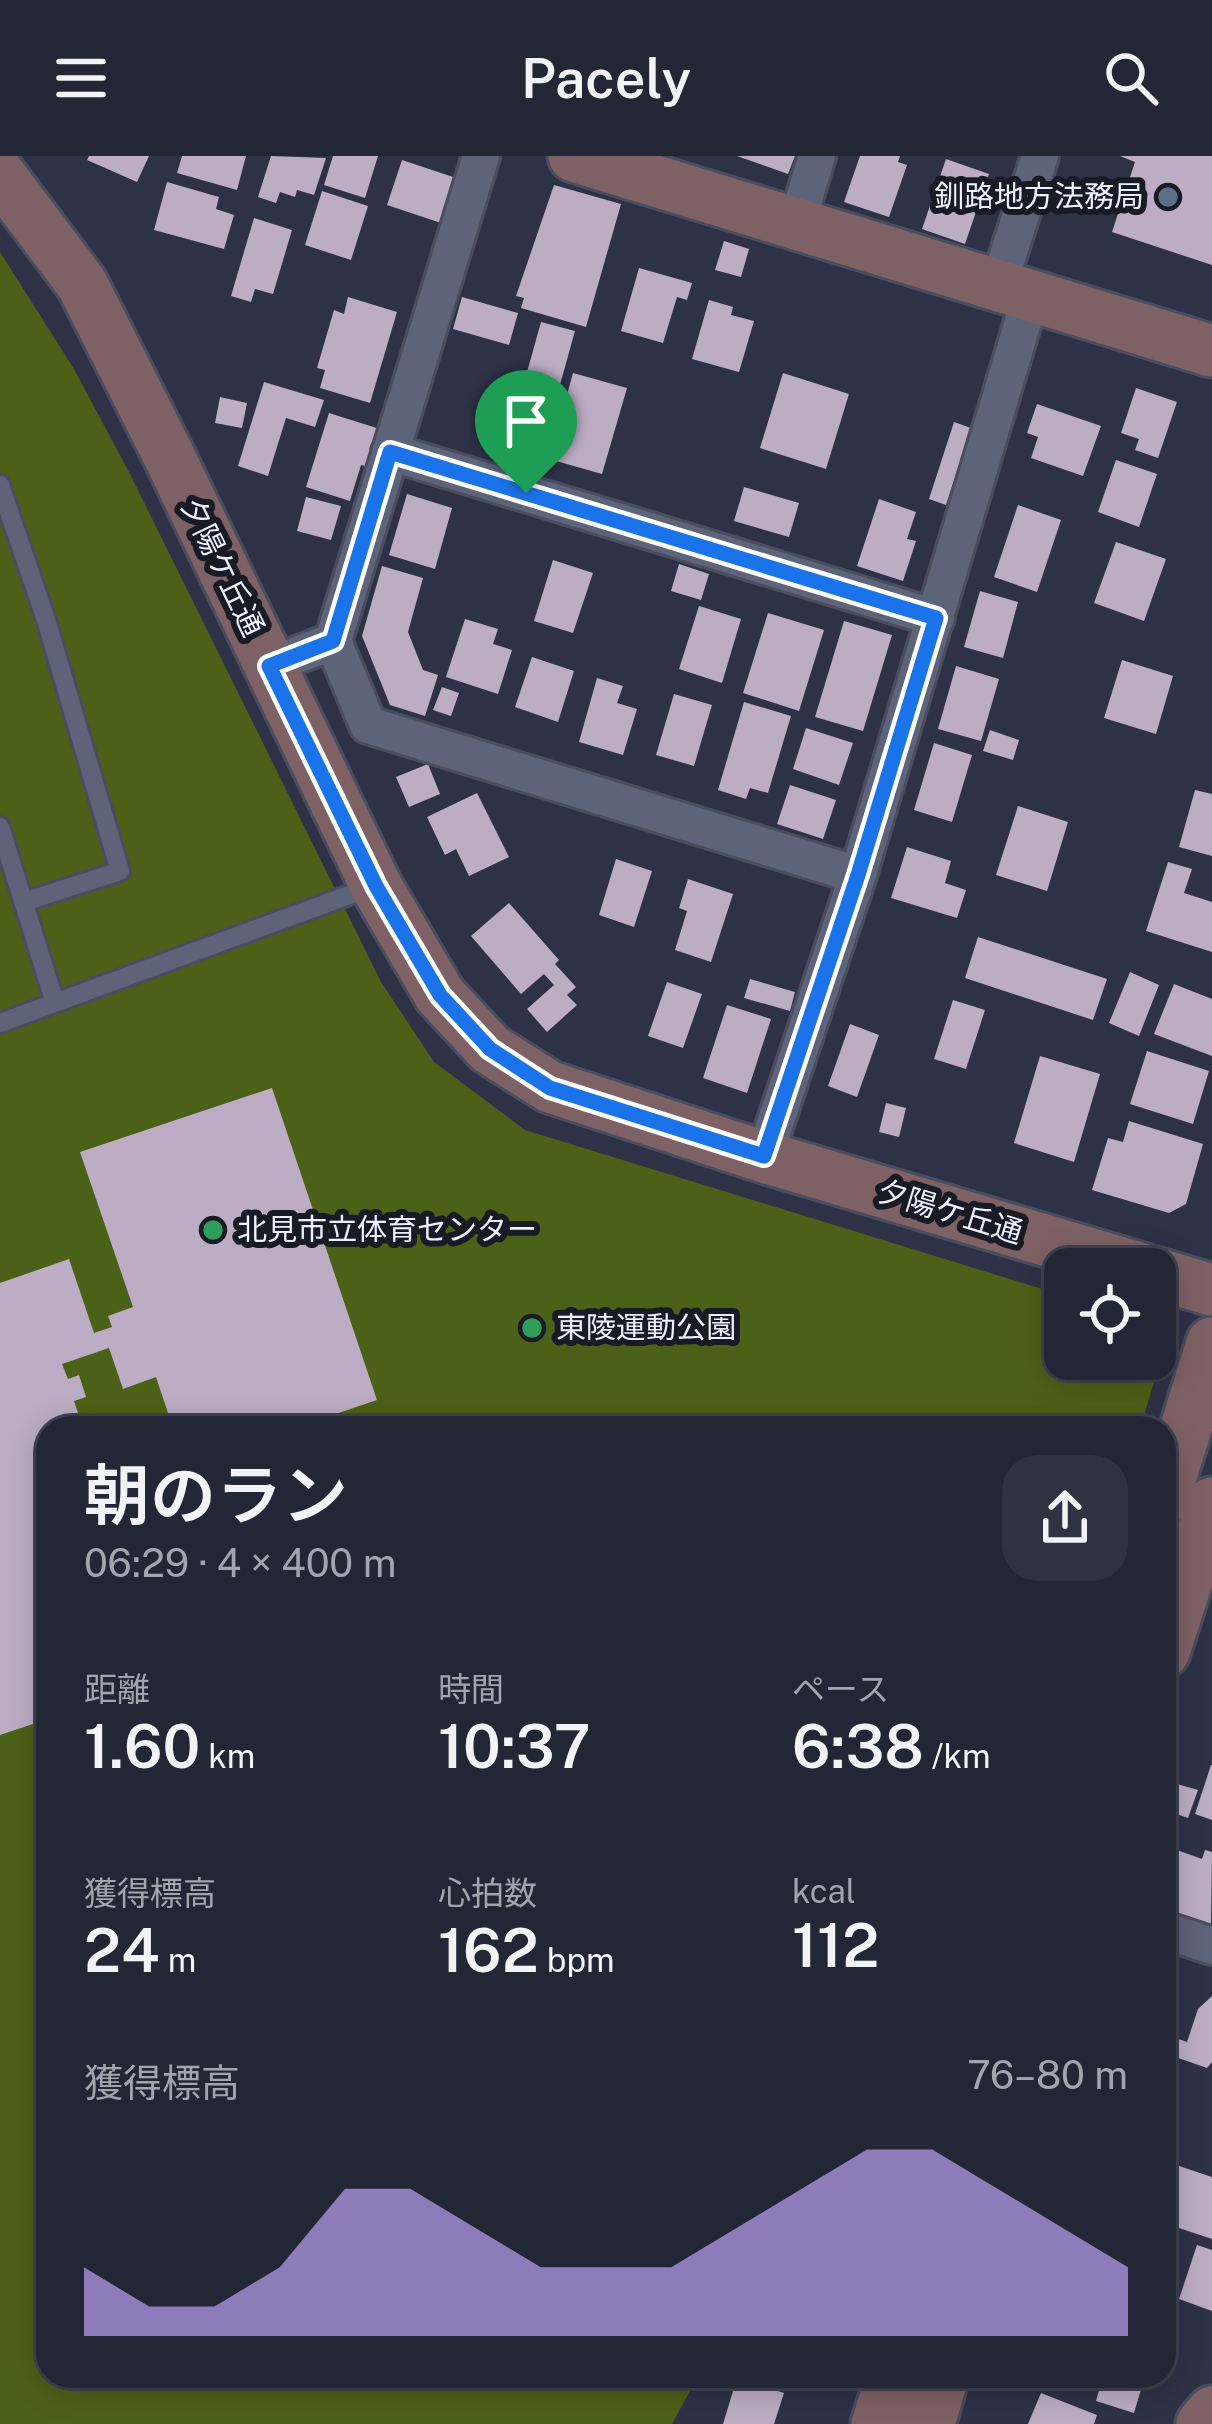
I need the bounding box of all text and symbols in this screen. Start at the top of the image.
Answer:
icon: menu [48,45,114,111]
icon: search [1098,45,1164,111]
text: Pacely [521,47,691,110]
place label: 釧路地方法務局 [934,178,1144,214]
marker: 釧路地方法務局 [1155,184,1181,210]
pin [475,370,577,493]
icon: arrive [493,388,559,454]
street label: 夕陽ケ丘通 [174,491,272,642]
street label: 夕陽ケ丘通 [873,1172,1027,1250]
place label: 北見市立体育センター [237,1211,537,1247]
marker: 北見市立体育センター [200,1217,226,1243]
map controls [1044,1248,1176,1380]
button: locate [1044,1248,1176,1380]
place label: 東陵運動公園 [556,1309,736,1345]
marker: 東陵運動公園 [519,1315,545,1341]
button: share [1002,1455,1128,1581]
text: 朝のラン [84,1456,348,1534]
text: 06:29 · 4 × 400 m [84,1540,396,1586]
text: 距離 [84,1670,150,1708]
text: 時間 [438,1670,504,1708]
text: ペース [792,1670,889,1708]
text: 1.60 [84,1711,200,1782]
text: 10:37 [438,1711,591,1782]
text: 6:38 [792,1711,924,1782]
text: km [200,1737,255,1775]
text: /km [924,1737,991,1775]
text: kcal [792,1872,856,1910]
text: 獲得標高 [84,1874,216,1912]
text: 心拍数 [438,1874,537,1912]
text: 112 [792,1910,879,1981]
text: 24 [84,1915,160,1986]
text: 162 [438,1915,539,1986]
text: m [160,1941,196,1979]
text: bpm [539,1941,615,1979]
text: 76–80 m [967,2052,1128,2098]
text: 獲得標高 [84,2060,240,2106]

